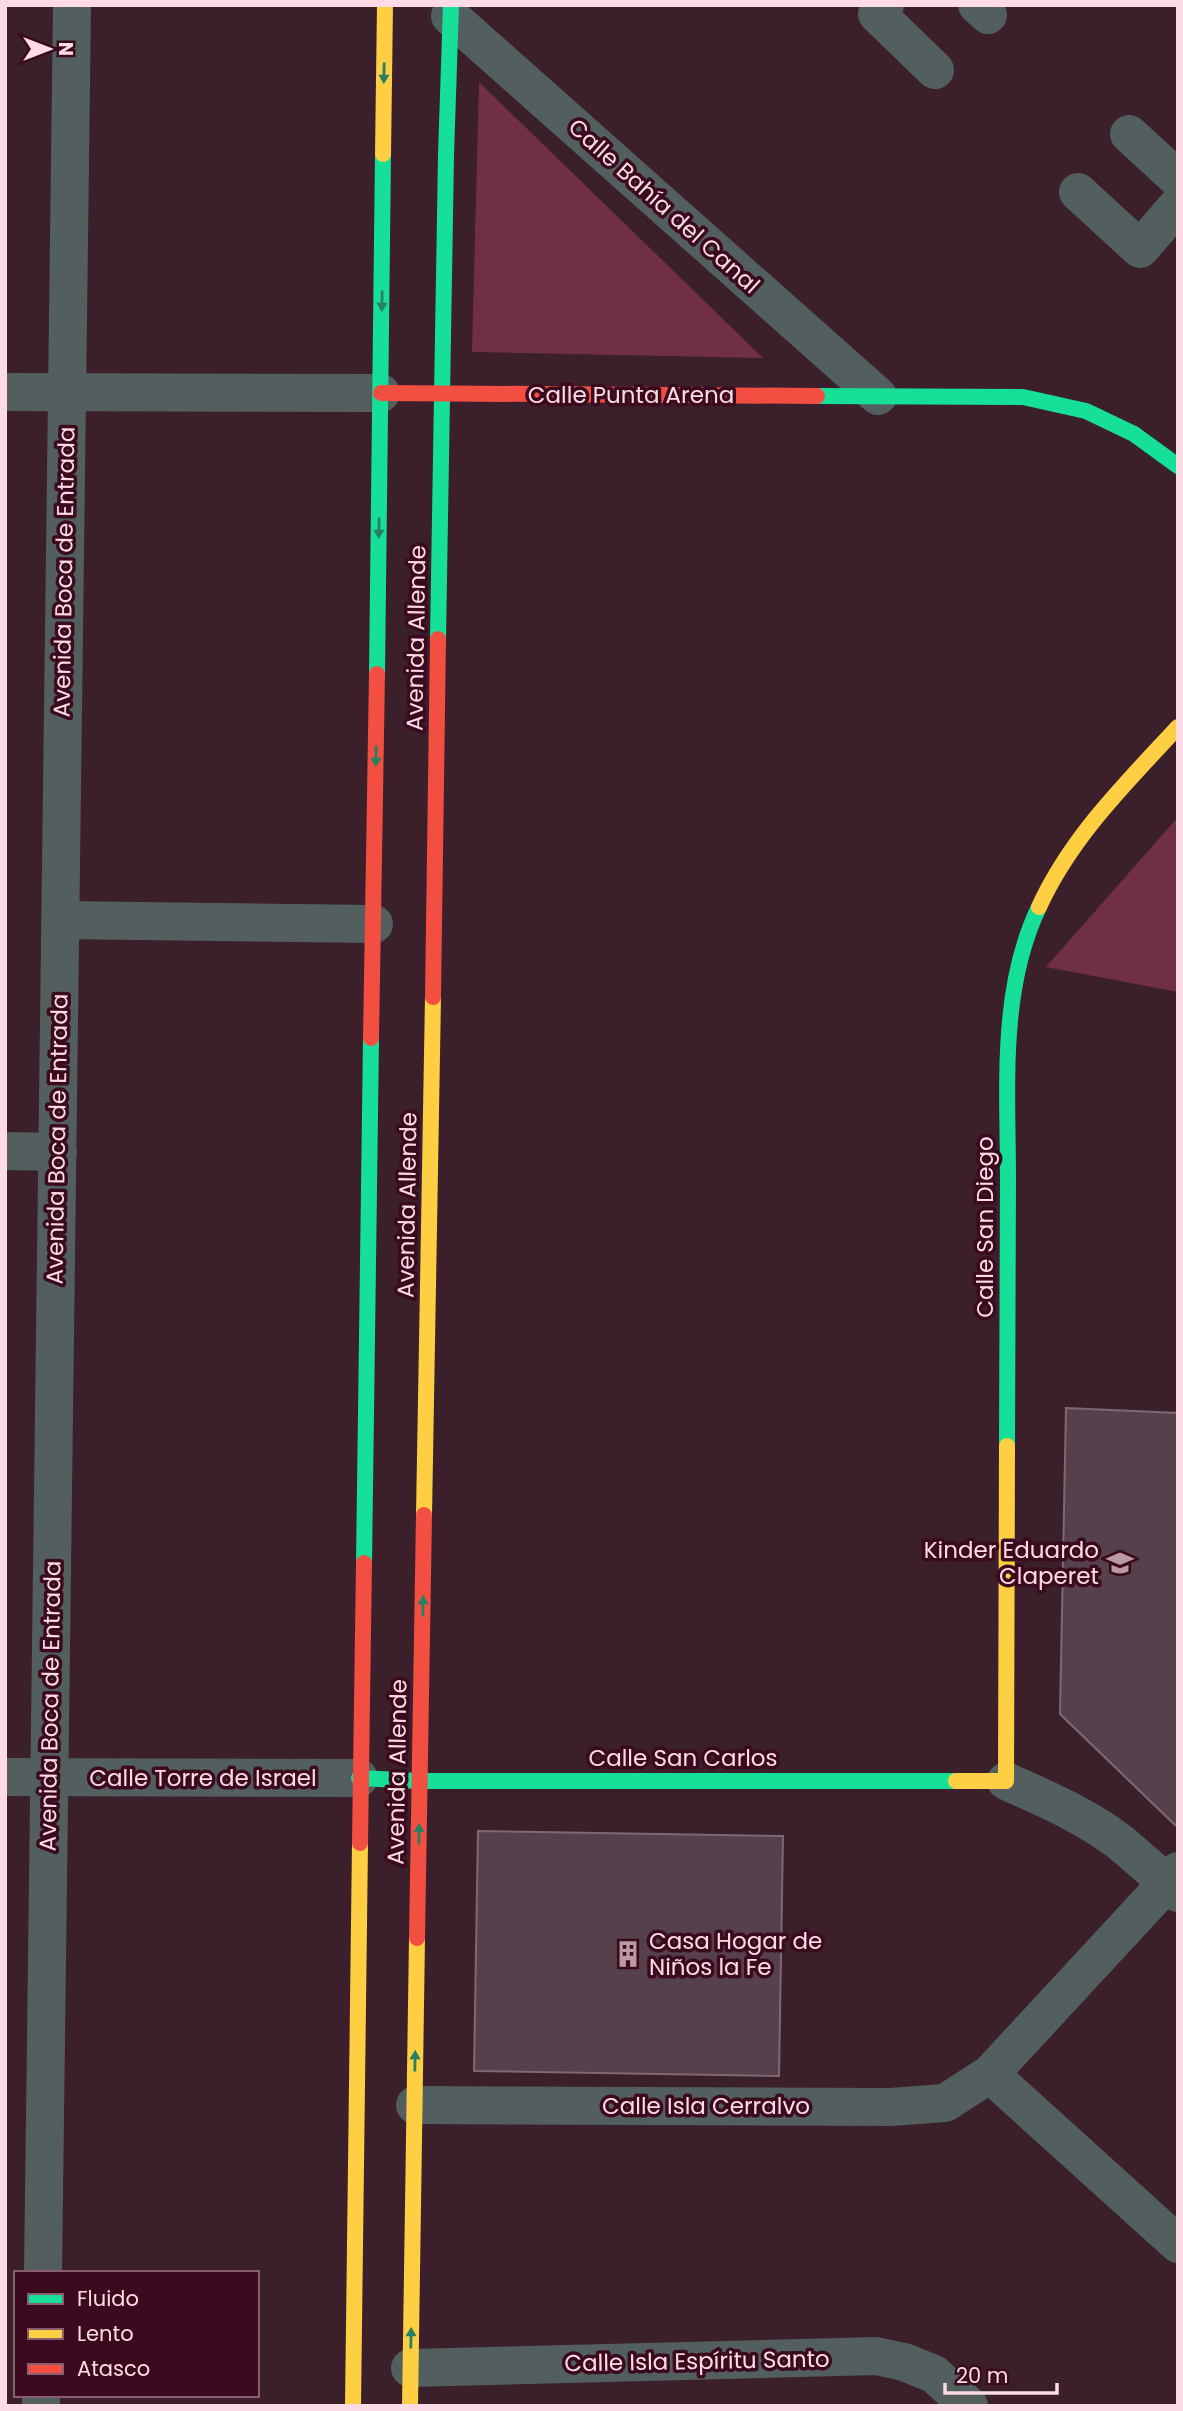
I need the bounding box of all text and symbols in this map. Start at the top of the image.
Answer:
north arrow [14,14,84,84]
text: N [52,42,79,56]
one-way arrow [378,63,390,85]
street label: Calle Bahía del Canal [561,111,767,301]
one-way arrow [376,290,388,312]
street label: Calle Punta Arena [528,379,734,411]
street label: Avenida Boca de Entrada [45,426,83,718]
one-way arrow [373,518,385,540]
street label: Avenida Allende [398,545,434,731]
one-way arrow [370,745,382,767]
street label: Avenida Boca de Entrada [38,993,76,1285]
street label: Avenida Allende [389,1112,425,1298]
street label: Calle San Diego [969,1136,1001,1318]
place label: Kinder Eduardo Claperet [924,1534,1099,1592]
school or university icon: Kinder Eduardo Claperet [1105,1548,1135,1578]
street label: Avenida Boca de Entrada [31,1560,69,1852]
one-way arrow [417,1595,429,1617]
street label: Avenida Allende [379,1679,415,1865]
street label: Calle San Carlos [588,1742,778,1774]
street label: Calle Torre de Israel [89,1762,317,1794]
one-way arrow [413,1822,425,1844]
place label: Casa Hogar de Niños la Fe [649,1925,822,1983]
building icon: Casa Hogar de Niños la Fe [613,1939,643,1969]
one-way arrow [409,2050,421,2072]
street label: Calle Isla Cerralvo [602,2090,810,2122]
legend [14,2271,259,2397]
text: Fluido [77,2284,139,2313]
text: Lento [77,2319,134,2348]
one-way arrow [405,2326,416,2348]
street label: Calle Isla Espíritu Santo [564,2343,830,2379]
scale bar [945,2352,1057,2396]
text: Atasco [77,2354,150,2383]
text: 20 m [956,2361,1009,2390]

